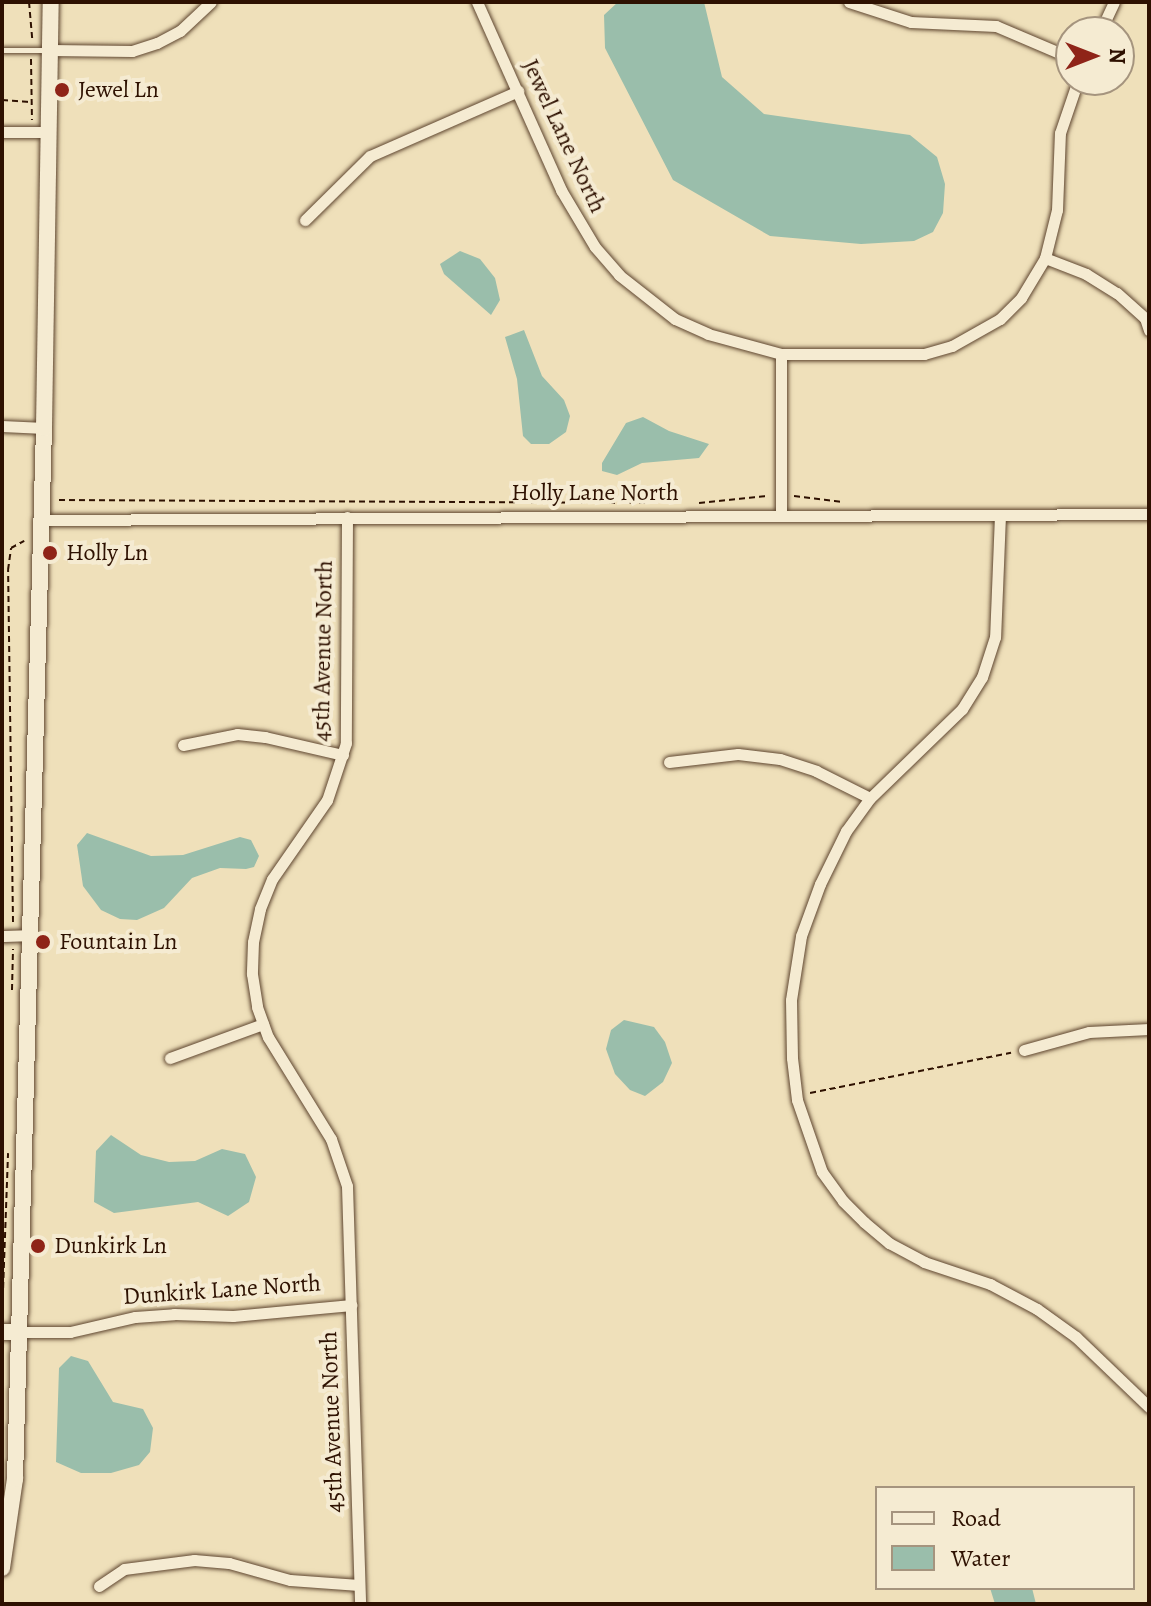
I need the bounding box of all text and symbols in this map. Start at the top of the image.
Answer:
north arrow [1055,16,1135,96]
text: N [1102,48,1132,64]
street label: Jewel Lane North [516,55,612,217]
place label: Jewel Ln [78,76,159,104]
marker: Jewel Ln [53,81,71,99]
street label: Holly Lane North [511,479,679,507]
place label: Holly Ln [66,539,148,567]
marker: Holly Ln [41,544,59,562]
street label: 45th Avenue North [307,560,339,742]
place label: Fountain Ln [59,928,177,956]
marker: Fountain Ln [34,933,52,951]
place label: Dunkirk Ln [54,1232,167,1260]
marker: Dunkirk Ln [29,1237,47,1255]
street label: Dunkirk Lane North [122,1269,322,1311]
street label: 45th Avenue North [314,1331,350,1513]
legend [875,1486,1135,1590]
text: Road [951,1502,1001,1534]
text: Water [951,1542,1011,1574]

